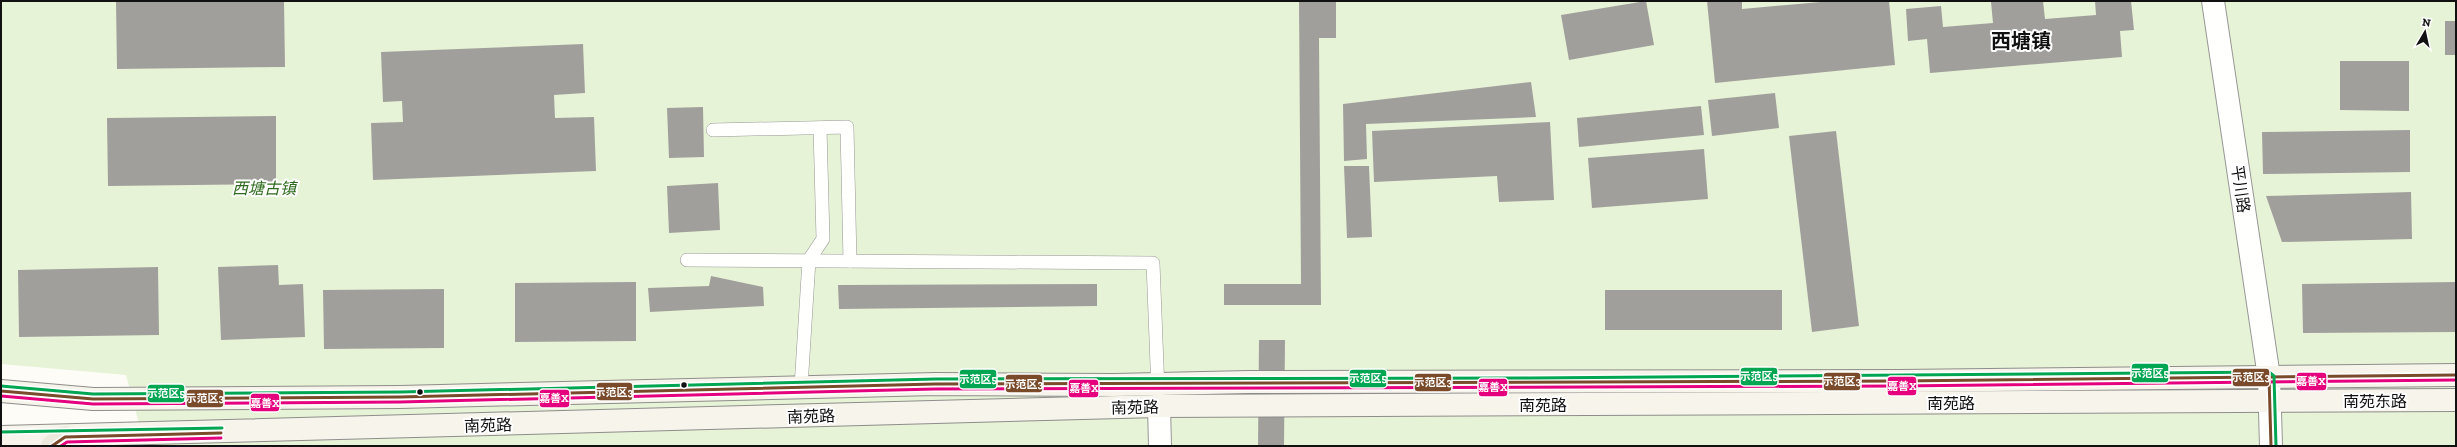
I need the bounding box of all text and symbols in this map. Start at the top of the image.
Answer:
north arrow [2405,12,2445,52]
text: N [2421,16,2432,30]
district label: 西塘镇 [1991,29,2051,53]
street label: 平川路 [2228,164,2253,214]
park label: 西塘古镇 [232,179,299,198]
line badge: 示范区5 [2131,363,2169,383]
line badge: 示范区5 [1740,367,1778,386]
text: 示范区5 [2131,367,2170,380]
line badge: 示范区3 [2232,368,2270,387]
line badge: 示范区5 [959,369,997,389]
line badge: 示范区5 [1349,369,1387,388]
text: 示范区5 [1740,370,1779,383]
text: 示范区3 [2232,371,2271,384]
text: 示范区5 [1349,372,1388,385]
line badge: 示范区3 [1823,372,1861,391]
line badge: 嘉善X [2296,372,2327,391]
text: 示范区5 [959,373,998,386]
line badge: 示范区3 [1414,373,1452,392]
line badge: 示范区3 [1005,374,1043,393]
text: 示范区3 [1823,375,1862,388]
text: 嘉善X [2296,375,2326,388]
text: 示范区3 [1414,376,1453,389]
line badge: 嘉善X [1887,376,1917,396]
text: 示范区3 [1005,378,1044,391]
line badge: 嘉善X [1478,378,1508,397]
line badge: 嘉善X [1068,379,1099,398]
unlabelled marker [679,380,689,390]
text: 嘉善X [1887,380,1917,393]
text: 嘉善X [1478,381,1508,394]
line badge: 示范区3 [596,382,633,401]
text: 嘉善X [1069,382,1099,395]
line badge: 示范区5 [147,384,185,403]
text: 示范区3 [595,386,634,399]
text: 示范区5 [147,387,186,400]
unlabelled marker [415,387,425,397]
line badge: 示范区3 [186,389,224,408]
line badge: 嘉善X [539,389,570,408]
text: 示范区3 [186,392,225,405]
text: 嘉善X [539,392,569,405]
street label: 南苑东路 [2343,392,2407,411]
line badge: 嘉善X [250,393,280,412]
street label: 南苑路 [1927,394,1975,413]
street label: 南苑路 [1519,396,1567,415]
text: 嘉善X [250,397,280,410]
street label: 南苑路 [1111,398,1159,417]
street label: 南苑路 [787,406,835,427]
street label: 南苑路 [464,415,512,436]

